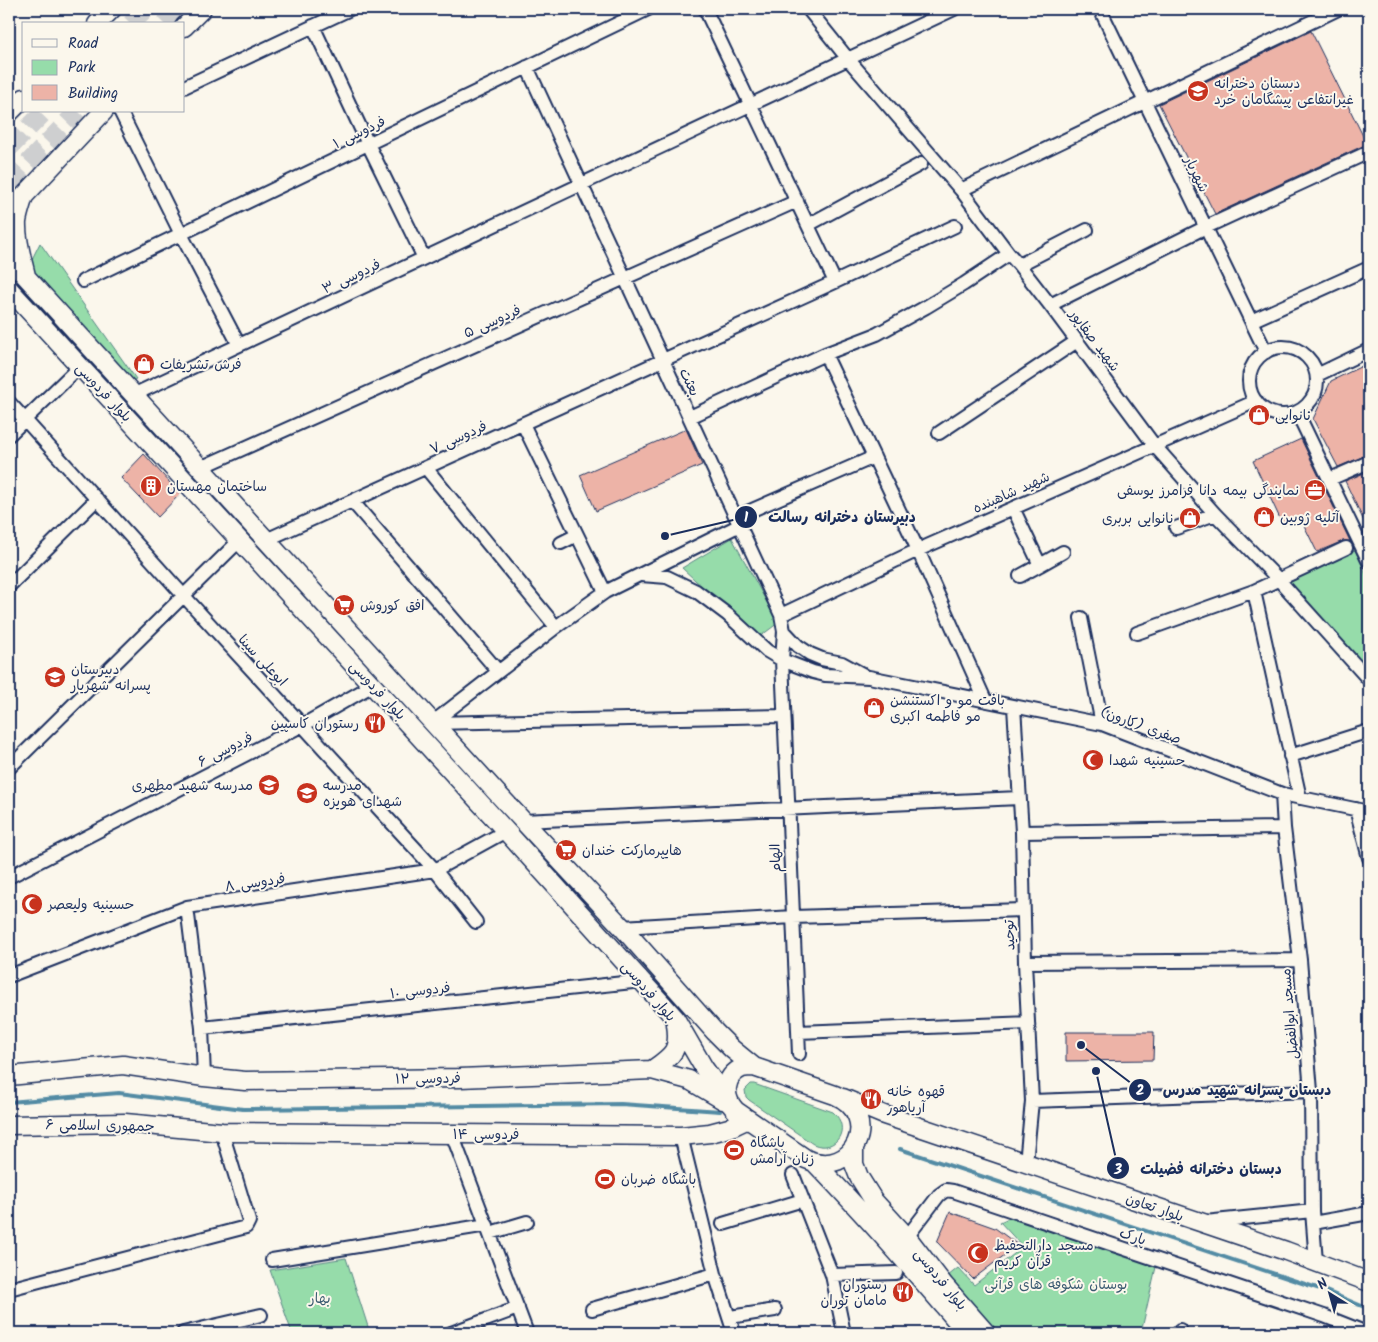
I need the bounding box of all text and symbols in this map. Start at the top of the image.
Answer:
legend [22,22,185,112]
text: Road [68,32,99,56]
text: Park [68,56,96,80]
place label: دبستان دخترانه غیرانتفاعی پیشگامان خرد [1214,73,1354,111]
school or university icon: دبستان دخترانه غیرانتفاعی پیشگامان خرد [1186,79,1210,103]
text: Building [68,82,118,106]
street label: فردوسی ۱ [329,111,389,155]
street label: شهریار [1177,152,1214,196]
street label: فردوسی ۳ [318,254,384,300]
street label: فردوسی ۵ [460,300,525,344]
street label: شهید صفاپور [1063,304,1125,377]
shop icon: فرش تشریفات [132,352,156,376]
place label: فرش تشریفات [160,354,242,376]
street label: بلوار فردوسی [70,358,137,427]
street label: بعثت [673,365,705,400]
shop icon: نانوایی [1247,403,1271,427]
place label: نانوایی [1275,405,1311,427]
street label: فردوسی ۷ [426,415,491,460]
street label: شهید شاهبنده [969,466,1053,520]
building icon: ساختمان مهستان [139,474,163,498]
place label: ساختمان مهستان [167,476,267,498]
office icon: نمایندگی بیمه دانا فرامرز یوسفی [1303,478,1327,502]
place label: نمایندگی بیمه دانا فرامرز یوسفی [1117,480,1299,502]
callout: دبیرستان دخترانه رسالت [734,502,926,532]
shop icon: آتلیه ژوبین [1252,505,1276,529]
text: 1 [744,506,749,530]
text: دبیرستان دخترانه رسالت [768,506,916,530]
shop icon: نانوایی بربری [1178,506,1202,530]
place label: آتلیه ژوبین [1280,507,1340,529]
place label: نانوایی بربری [1102,508,1174,530]
supermarket icon: افق کوروش [332,593,356,617]
place label: افق کوروش [360,595,424,617]
street label: ابوعلی سینا [232,630,292,692]
street label: بلوار فردوسی [344,656,411,725]
place label: دبیرستان پسرانه شهریار [70,659,151,697]
school or university icon: دبیرستان پسرانه شهریار [43,665,67,689]
place label: بافت مو و اکستنشن مو فاطمه اکبری [890,690,1005,728]
shop icon: بافت مو و اکستنشن مو فاطمه اکبری [862,696,886,720]
street label: صفری (کارون) [1097,701,1184,751]
restaurant icon: رستوران کاسپین [363,711,387,735]
place label: رستوران کاسپین [271,713,359,735]
street label: فردوسی ۶ [194,727,257,773]
mosque icon: حسینیه شهدا [1081,748,1105,772]
place label: حسینیه شهدا [1109,750,1185,772]
school or university icon: مدرسه شهید مطهری [257,773,281,797]
place label: مدرسه شهید مطهری [132,775,253,797]
place label: مدرسه شهدای هویزه [323,775,402,813]
school or university icon: مدرسه شهدای هویزه [295,781,319,805]
supermarket icon: هایپرمارکت خندان [554,838,578,862]
place label: هایپرمارکت خندان [582,840,682,862]
street label: الهام [765,843,787,873]
street label: فردوسی ۸ [224,868,287,898]
mosque icon: حسینیه ولیعصر [20,892,44,916]
place label: حسینیه ولیعصر [47,894,134,916]
street label: توحید [998,918,1022,951]
street label: بلوار فردوسی [615,956,681,1027]
street label: مسجد ابوالفضل [1275,967,1305,1060]
street label: فردوسی ۱۰ [389,977,451,1005]
street label: فردوسی ۱۲ [395,1067,461,1091]
callout: دبستان پسرانه شهید مدرس [1128,1075,1342,1105]
text: 2 [1136,1079,1145,1103]
text: دبستان پسرانه شهید مدرس [1163,1079,1331,1103]
place label: قهوه خانه آریاهور [886,1081,945,1119]
restaurant icon: قهوه خانه آریاهور [859,1087,883,1111]
street label: جمهوری اسلامی ۶ [45,1114,155,1138]
street label: فردوسی ۱۴ [453,1124,519,1146]
place label: باشگاه زنان آرامش [750,1132,814,1170]
sports icon: باشگاه زنان آرامش [722,1138,746,1162]
callout: دبستان دخترانه فضیلت [1105,1153,1292,1183]
text: 3 [1113,1158,1122,1182]
text: دبستان دخترانه فضیلت [1140,1158,1282,1182]
sports icon: باشگاه ضربان [593,1167,617,1191]
place label: باشگاه ضربان [621,1169,696,1191]
street label: بلوار تعاون [1123,1188,1187,1228]
street label: پارک [1116,1222,1149,1252]
place label: مسجد دارالتحفیظ قرآن کریم [994,1235,1094,1273]
mosque icon: مسجد دارالتحفیظ قرآن کریم [966,1241,990,1265]
street label: بلوار فردوسی [908,1244,972,1316]
north arrow [1306,1270,1356,1320]
text: N [1313,1273,1333,1296]
place label: رستوران مامان توران [820,1274,887,1312]
park label: بوستان شکوفه های قرآنی [985,1274,1127,1296]
restaurant icon: رستوران مامان توران [891,1280,915,1304]
park label: بهار [308,1288,331,1310]

